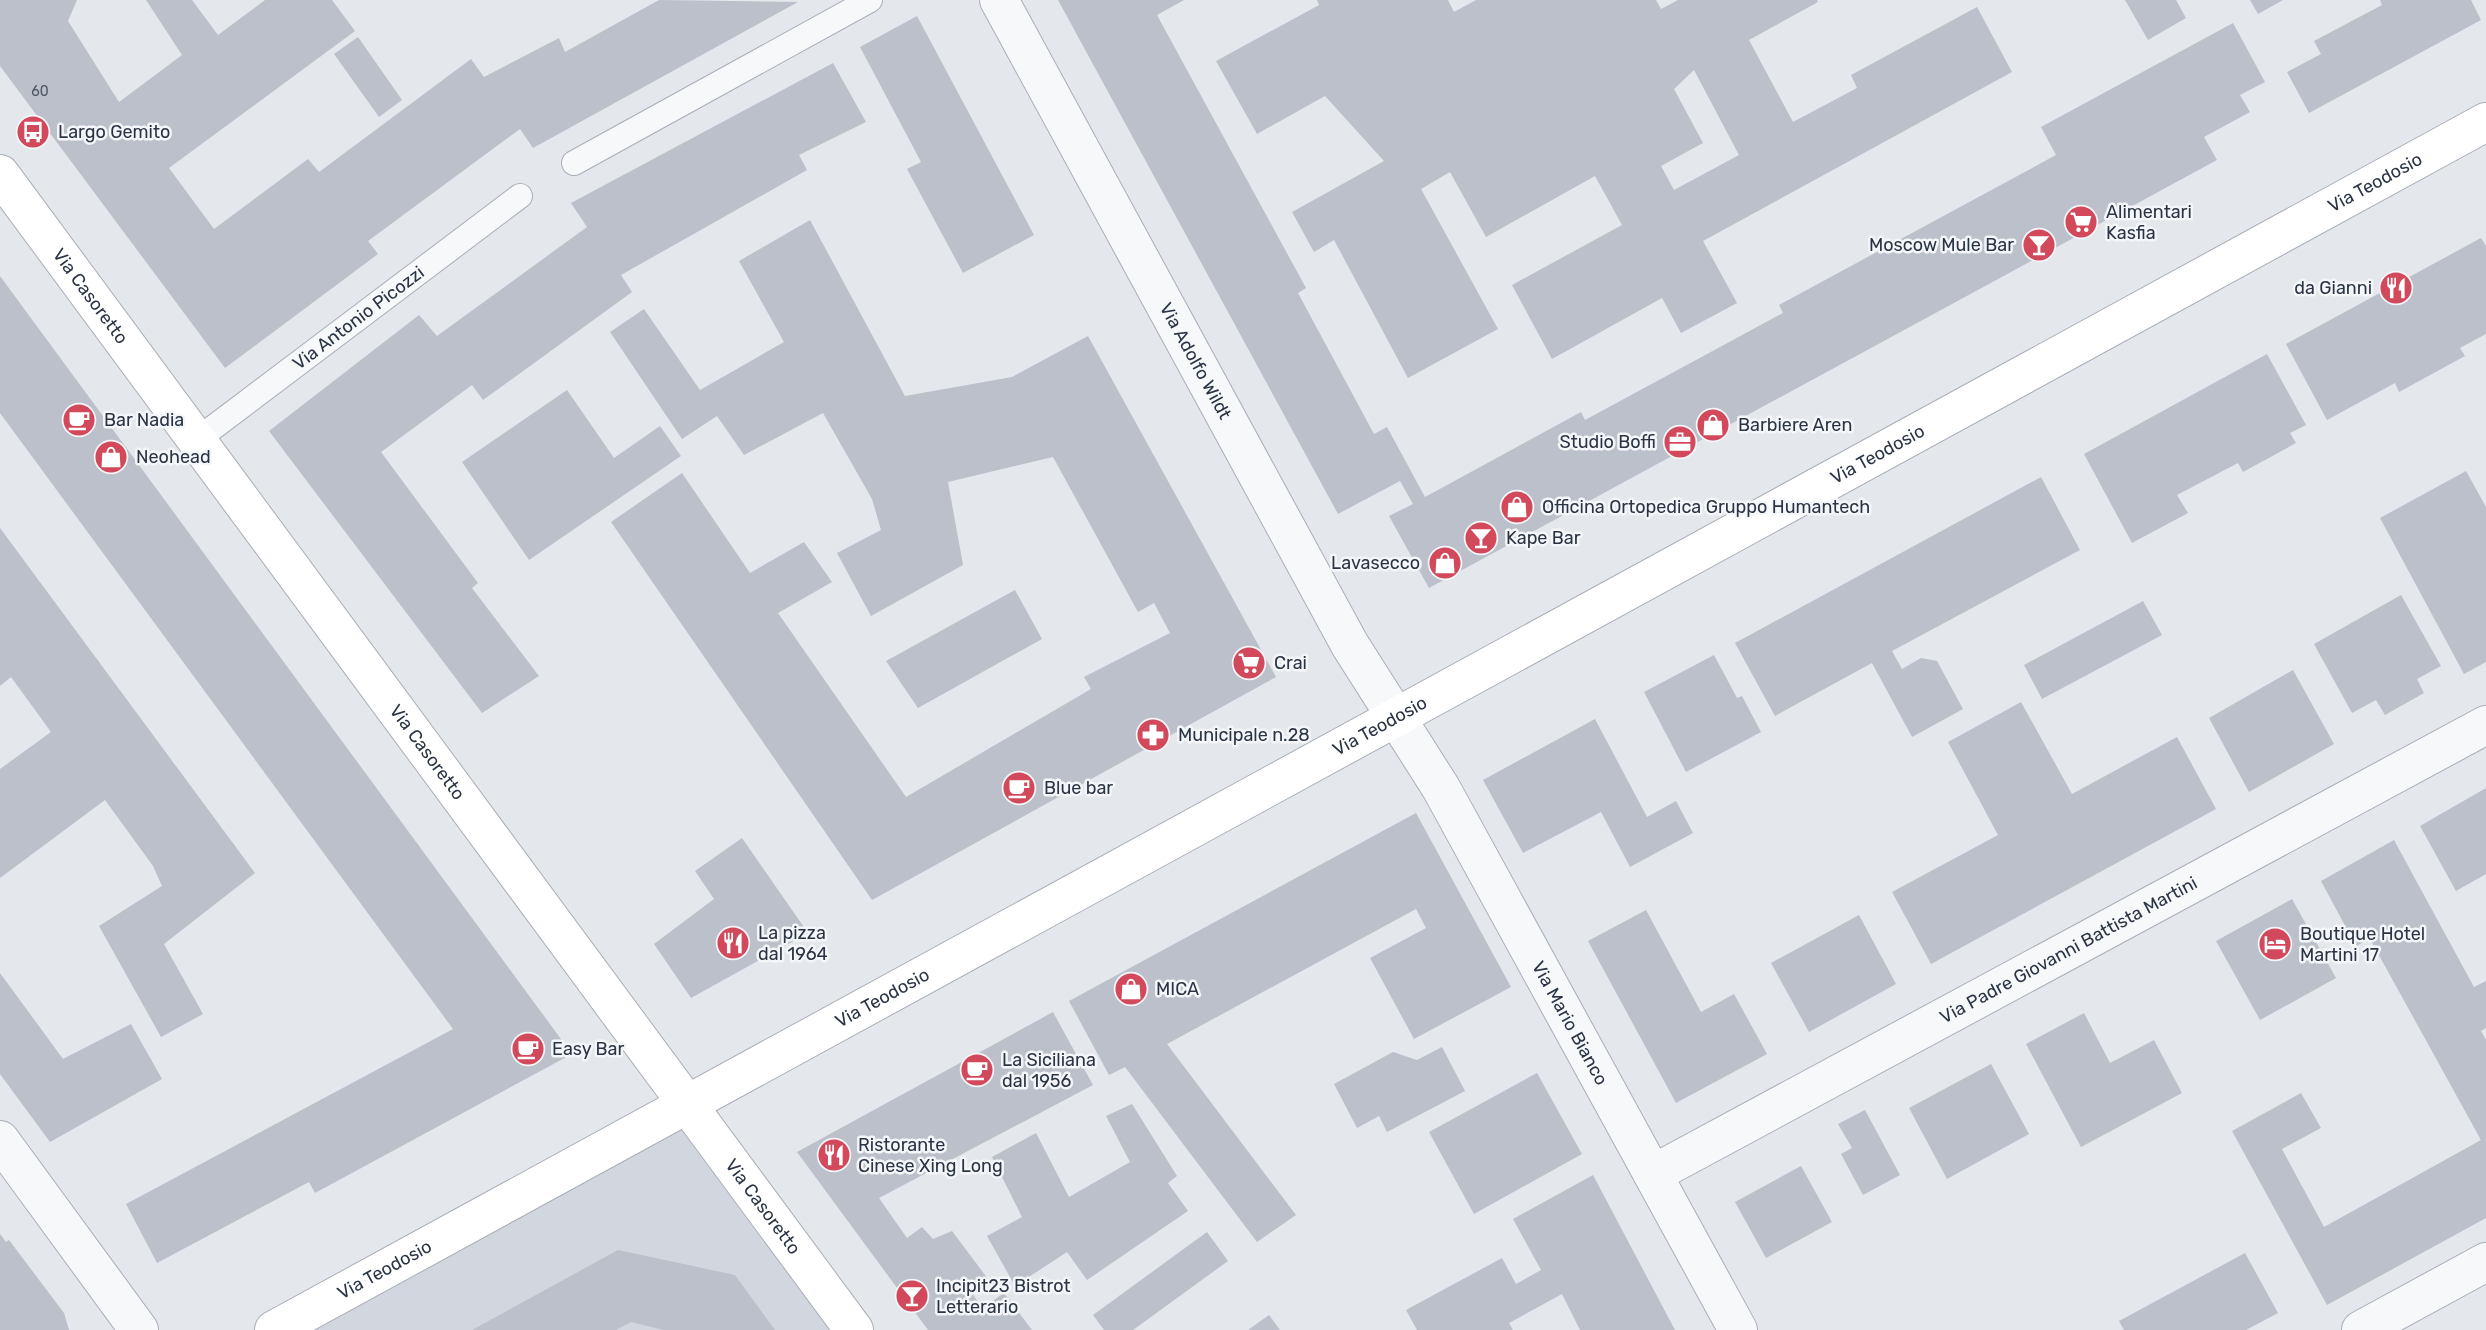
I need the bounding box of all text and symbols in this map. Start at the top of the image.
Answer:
house number: 60 [31,83,49,100]
bus stop icon: Largo Gemito [14,113,52,151]
place label: Largo Gemito [58,121,170,143]
street label: Via Teodosio [2324,148,2426,217]
place label: Alimentari Kasfia [2106,201,2192,244]
supermarket icon: Alimentari Kasfia [2062,203,2100,241]
bar icon: Moscow Mule Bar [2020,226,2058,264]
place label: Moscow Mule Bar [1869,234,2014,256]
street label: Via Casoretto [48,244,133,348]
street label: Via Antonio Picozzi [288,261,429,375]
restaurant icon: da Gianni [2377,269,2415,307]
place label: da Gianni [2294,277,2372,299]
street label: Via Adolfo Wildt [1155,299,1236,423]
cafe icon: Bar Nadia [60,401,98,439]
shop icon: Barbiere Aren [1694,406,1732,444]
place label: Bar Nadia [104,409,184,431]
place label: Barbiere Aren [1738,414,1852,436]
street label: Via Teodosio [1827,420,1928,489]
office icon: Studio Boffi [1661,423,1699,461]
place label: Studio Boffi [1559,431,1656,453]
shop icon: Neohead [92,438,130,476]
place label: Neohead [136,446,211,468]
shop icon: Officina Ortopedica Gruppo Humantech [1498,488,1536,526]
place label: Officina Ortopedica Gruppo Humantech [1542,496,1870,518]
bar icon: Kape Bar [1462,519,1500,557]
place label: Kape Bar [1506,527,1581,549]
shop icon: Lavasecco [1426,544,1464,582]
place label: Lavasecco [1331,552,1420,574]
supermarket icon: Crai [1230,644,1268,682]
place label: Crai [1274,652,1307,674]
street label: Via Teodosio [1329,691,1431,761]
street label: Via Casoretto [385,700,470,804]
pharmacy icon: Municipale n.28 [1134,716,1172,754]
place label: Municipale n.28 [1178,724,1310,746]
cafe icon: Blue bar [1000,769,1038,807]
place label: Blue bar [1044,777,1113,799]
street label: Via Padre Giovanni Battista Martini [1936,872,2201,1028]
place label: La pizza dal 1964 [758,922,828,965]
place label: Boutique Hotel Martini 17 [2300,923,2425,966]
restaurant icon: La pizza dal 1964 [714,924,752,962]
hotel icon: Boutique Hotel Martini 17 [2256,925,2294,963]
street label: Via Mario Bianco [1527,957,1613,1089]
street label: Via Teodosio [831,963,933,1032]
shop icon: MICA [1112,970,1150,1008]
place label: MICA [1156,978,1199,1000]
cafe icon: Easy Bar [509,1030,547,1068]
place label: Easy Bar [552,1038,625,1060]
place label: La Siciliana dal 1956 [1002,1049,1096,1092]
cafe icon: La Siciliana dal 1956 [958,1051,996,1089]
place label: Ristorante Cinese Xing Long [858,1134,1003,1177]
restaurant icon: Ristorante Cinese Xing Long [815,1136,853,1174]
street label: Via Casoretto [721,1155,805,1259]
street label: Via Teodosio [334,1235,436,1304]
place label: Incipit23 Bistrot Letterario [936,1275,1071,1318]
bar icon: Incipit23 Bistrot Letterario [893,1277,931,1315]

